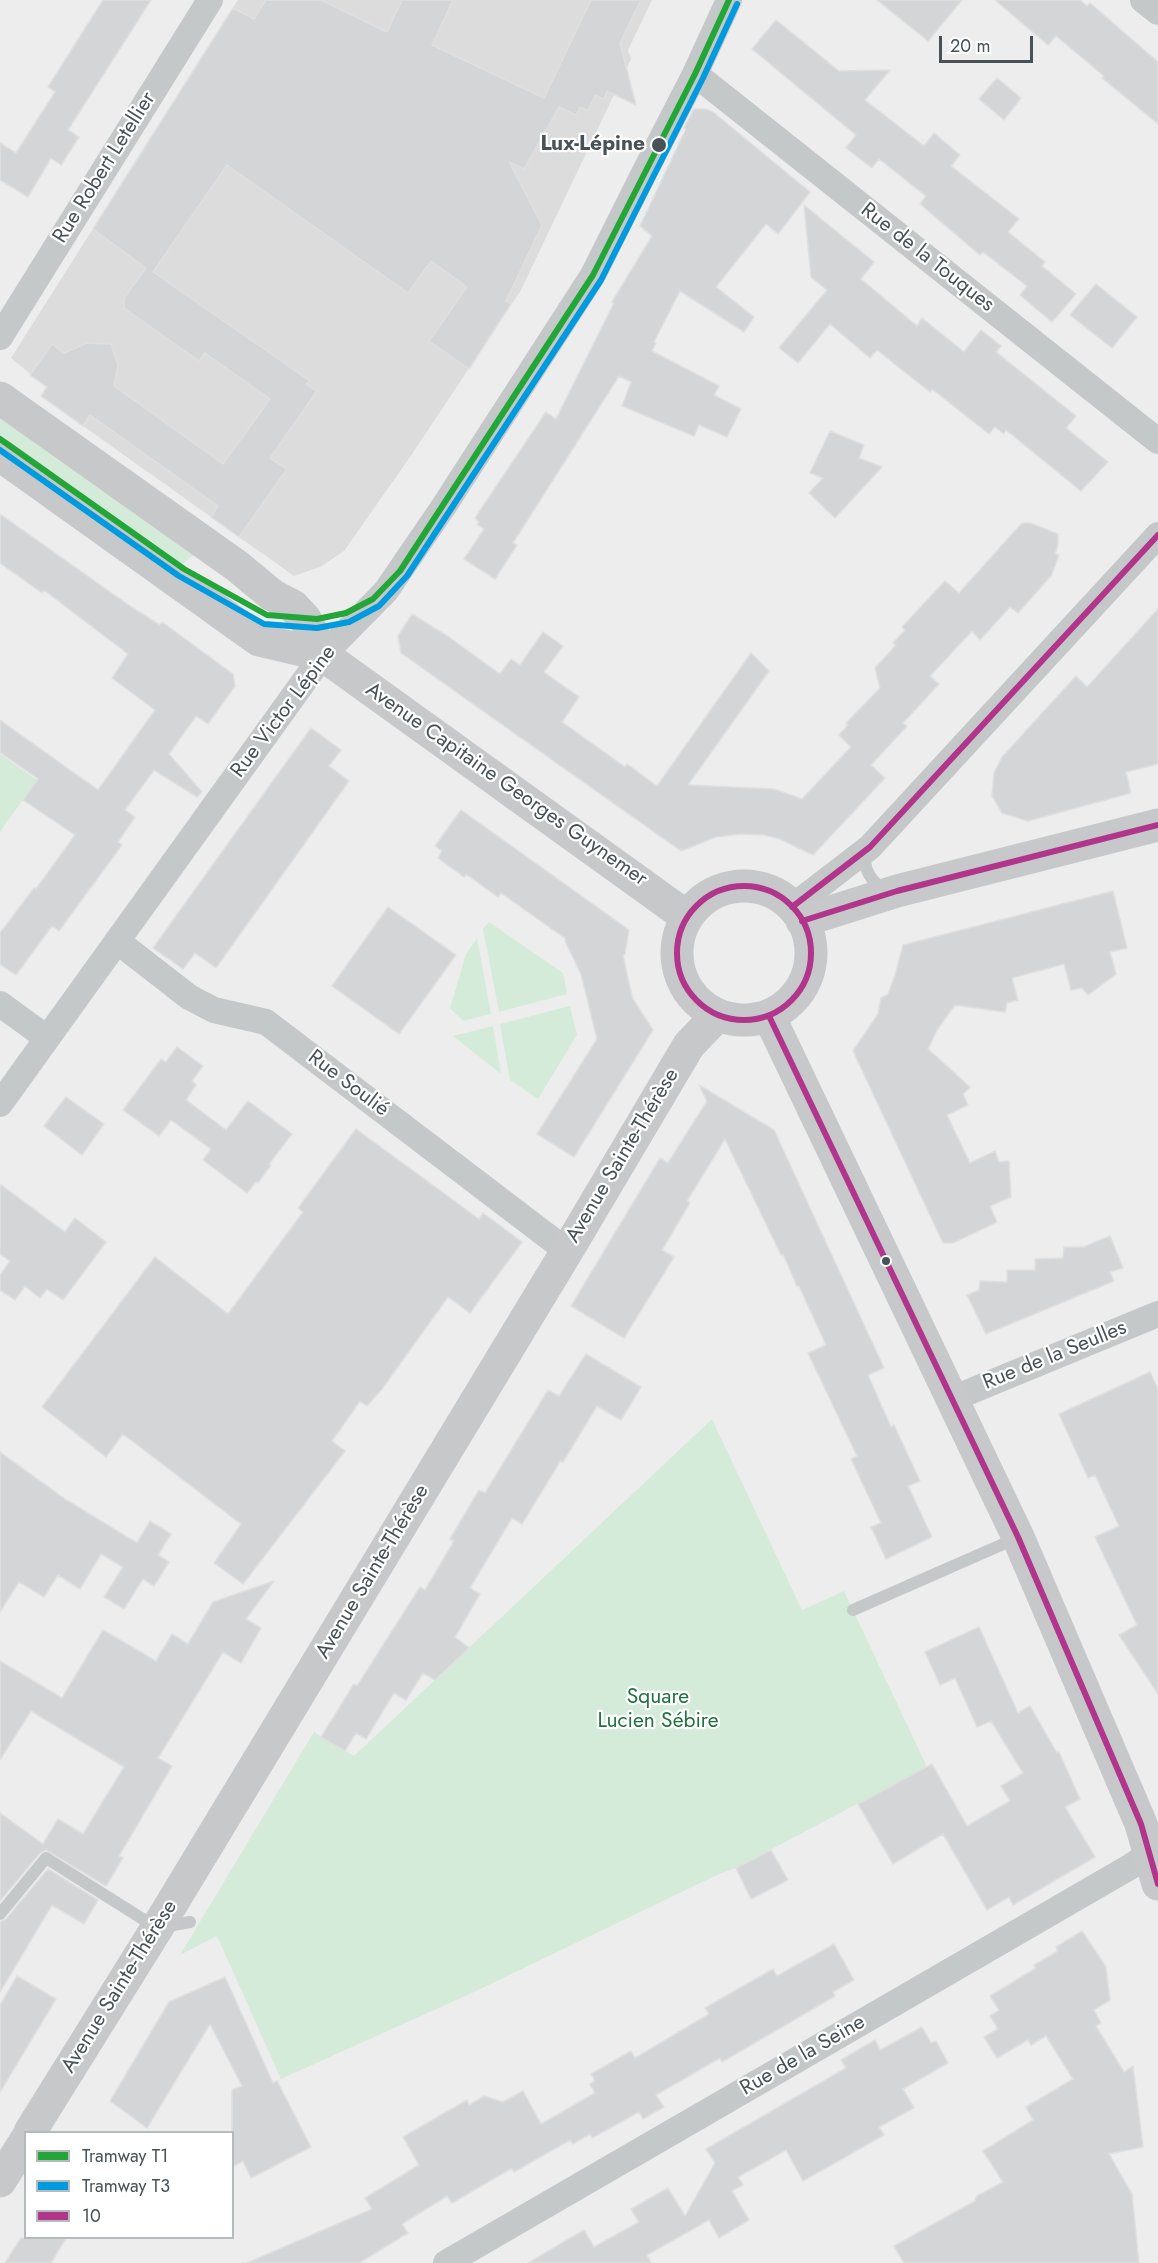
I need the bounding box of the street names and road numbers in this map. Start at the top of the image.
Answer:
street label: Rue Robert Letellier [48,88,162,248]
street label: Rue de la Touques [855,198,999,318]
street label: Rue Victor Lépine [226,641,342,783]
street label: Avenue Capitaine Georges Guynemer [360,678,652,892]
street label: Rue Soulié [302,1045,394,1123]
street label: Avenue Sainte-Thérèse [561,1064,685,1248]
street label: Rue de la Seulles [980,1316,1130,1396]
street label: Avenue Sainte-Thérèse [311,1480,435,1664]
street label: Avenue Sainte-Thérèse [57,1896,183,2078]
street label: Rue de la Seine [736,2010,870,2102]

